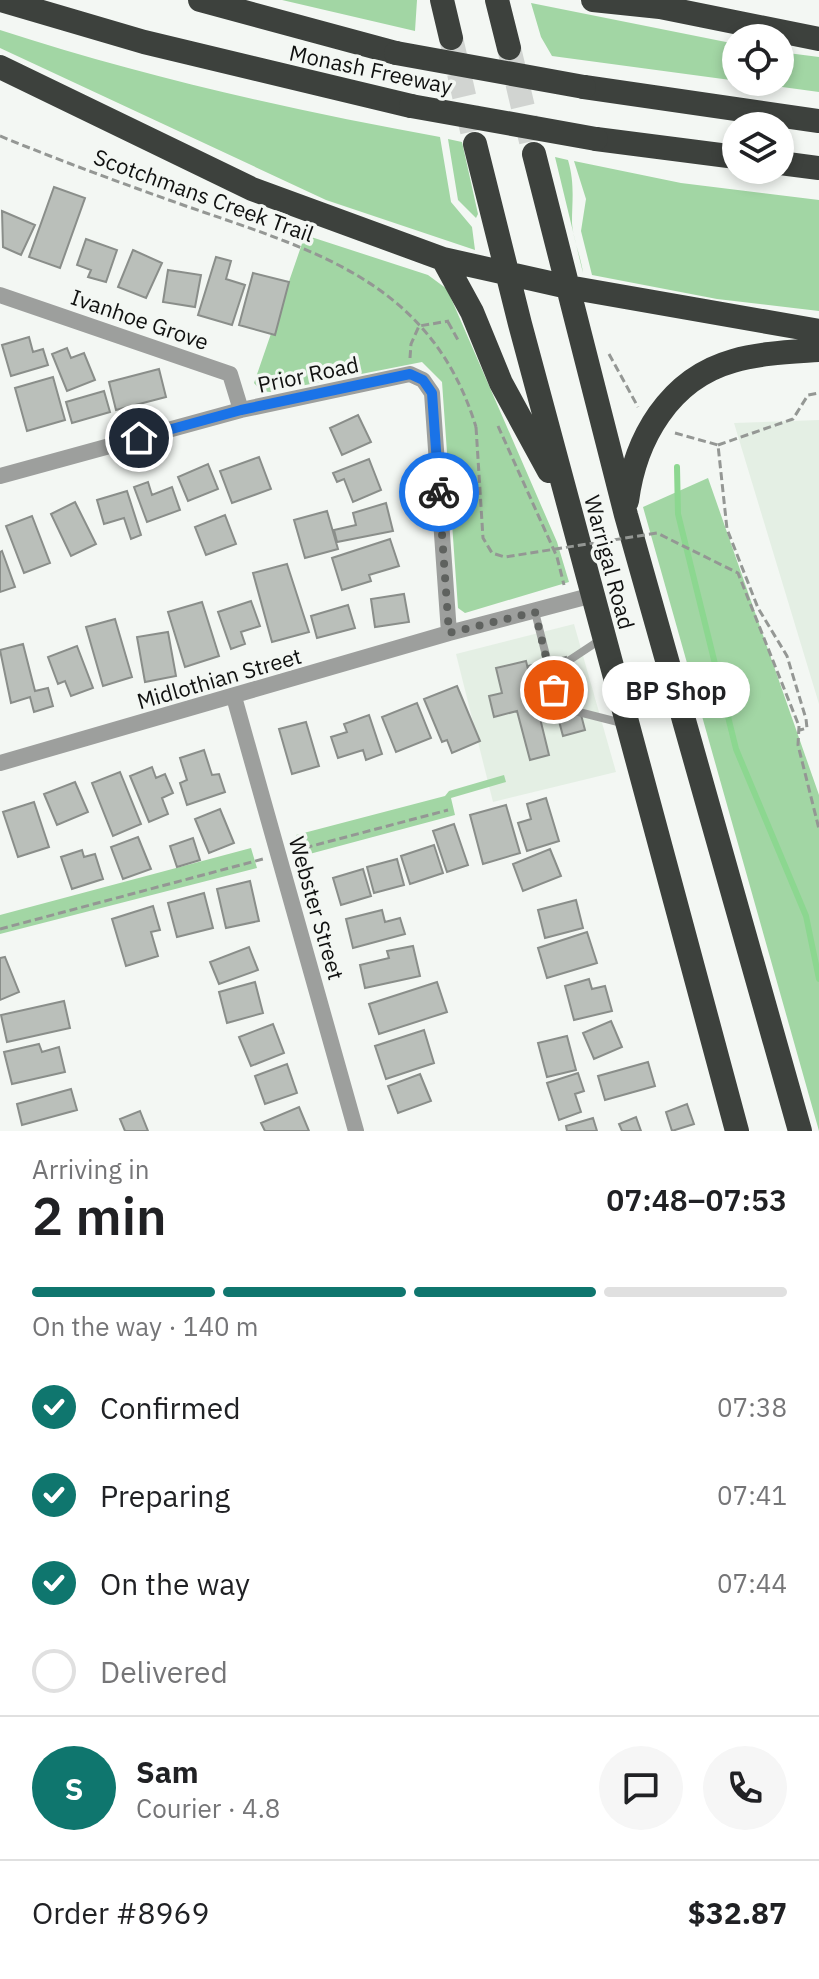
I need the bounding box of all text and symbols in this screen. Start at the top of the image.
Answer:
map controls [722,24,794,184]
button: locate [722,24,794,96]
street label: Monash Freeway [287,38,455,100]
button: layers [722,112,794,184]
street label: Scotchmans Creek Trail [90,142,318,248]
street label: Ivanhoe Grove [67,282,213,356]
street label: Prior Road [255,349,361,399]
pin [105,404,173,472]
icon: home [117,416,161,460]
courier [399,452,479,532]
icon: bike [417,470,461,514]
street label: Warrigal Road [578,492,642,632]
street label: Midlothian Street [133,641,305,715]
pin [520,656,588,724]
callout: BP Shop [602,662,750,718]
icon: bag [532,668,576,712]
text: BP Shop [625,673,727,707]
street label: Webster Street [283,833,351,983]
text: Arriving in [32,1152,149,1186]
text: 07:48–07:53 [606,1180,787,1219]
text: 2 min [32,1182,167,1249]
text: On the way · 140 m [32,1309,258,1343]
icon: check [32,1385,76,1429]
text: Confirmed [100,1388,241,1427]
text: 07:38 [717,1390,787,1424]
icon: check [32,1473,76,1517]
text: Preparing [100,1476,230,1515]
text: 07:41 [717,1478,787,1512]
icon: check [32,1561,76,1605]
text: On the way [100,1564,250,1603]
text: 07:44 [717,1566,787,1600]
text: Delivered [100,1652,228,1691]
button: chat [599,1746,683,1830]
button: phone [703,1746,787,1830]
text: Sam [136,1752,199,1791]
text: S [65,1769,83,1808]
text: Courier · 4.8 [136,1791,280,1825]
text: Order #8969 [32,1893,209,1932]
text: $32.87 [688,1893,787,1932]

